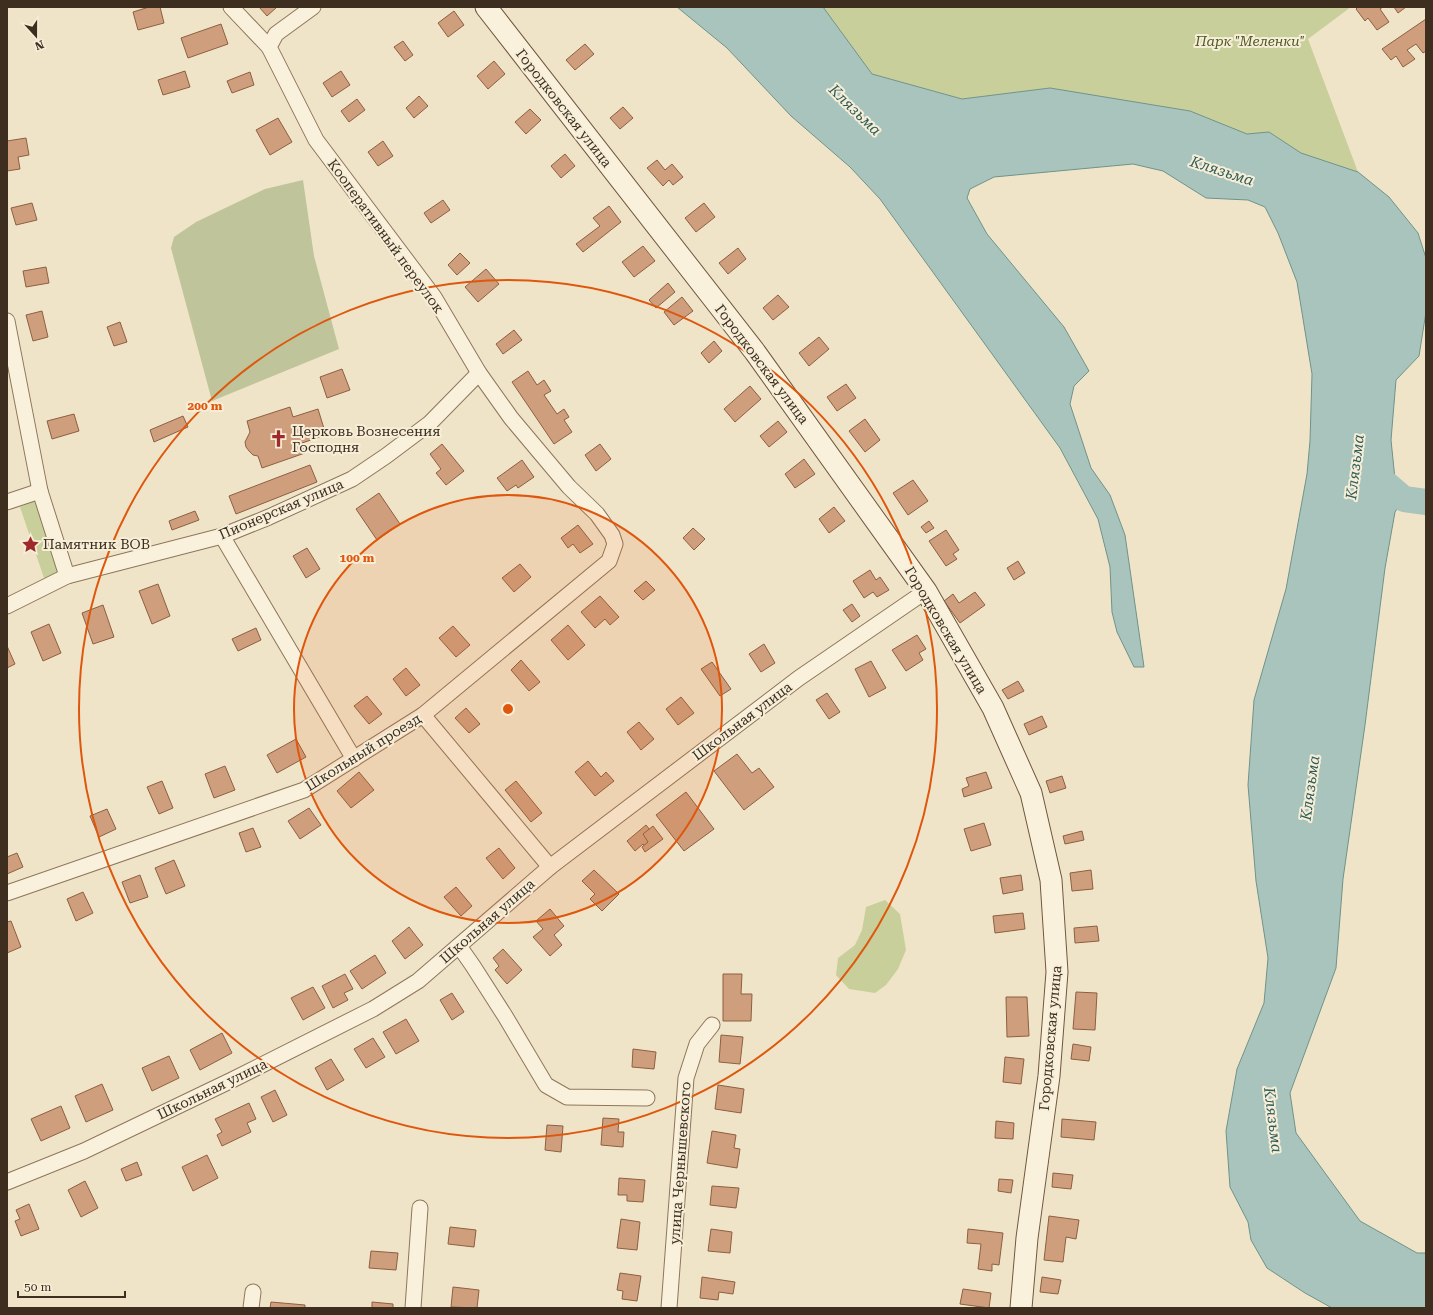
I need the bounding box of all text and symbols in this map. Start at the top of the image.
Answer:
north arrow [16,16,56,56]
park label: Парк "Меленки" [1194,33,1305,49]
text: N [33,37,46,53]
street label: Городковская улица [513,46,615,171]
water label: Клязьма [824,80,885,139]
water label: Клязьма [1187,152,1256,190]
street label: Кооперативный переулок [325,156,447,316]
street label: Городковская улица [712,301,812,427]
text: 200 m [188,399,223,413]
place label: Церковь Вознесения Господня [292,423,440,455]
church icon: Церковь Вознесения Господня [269,429,289,449]
water label: Клязьма [1342,433,1368,502]
street label: Пионерская улица [216,475,346,542]
place icon: Памятник ВОВ [20,534,40,554]
place label: Памятник ВОВ [43,536,150,552]
text: 100 m [340,551,375,565]
street label: Городковская улица [902,564,991,697]
street label: Школьная улица [689,678,795,764]
centre of rings [501,702,515,716]
street label: Школьный проезд [302,710,424,794]
water label: Клязьма [1296,754,1323,823]
street label: Школьная улица [436,875,538,966]
street label: Городковская улица [1036,964,1064,1111]
street label: Школьная улица [154,1055,270,1123]
street label: улица Чернышевского [666,1081,694,1245]
water label: Клязьма [1260,1085,1286,1154]
scale bar [18,1273,125,1299]
text: 50 m [24,1280,51,1294]

